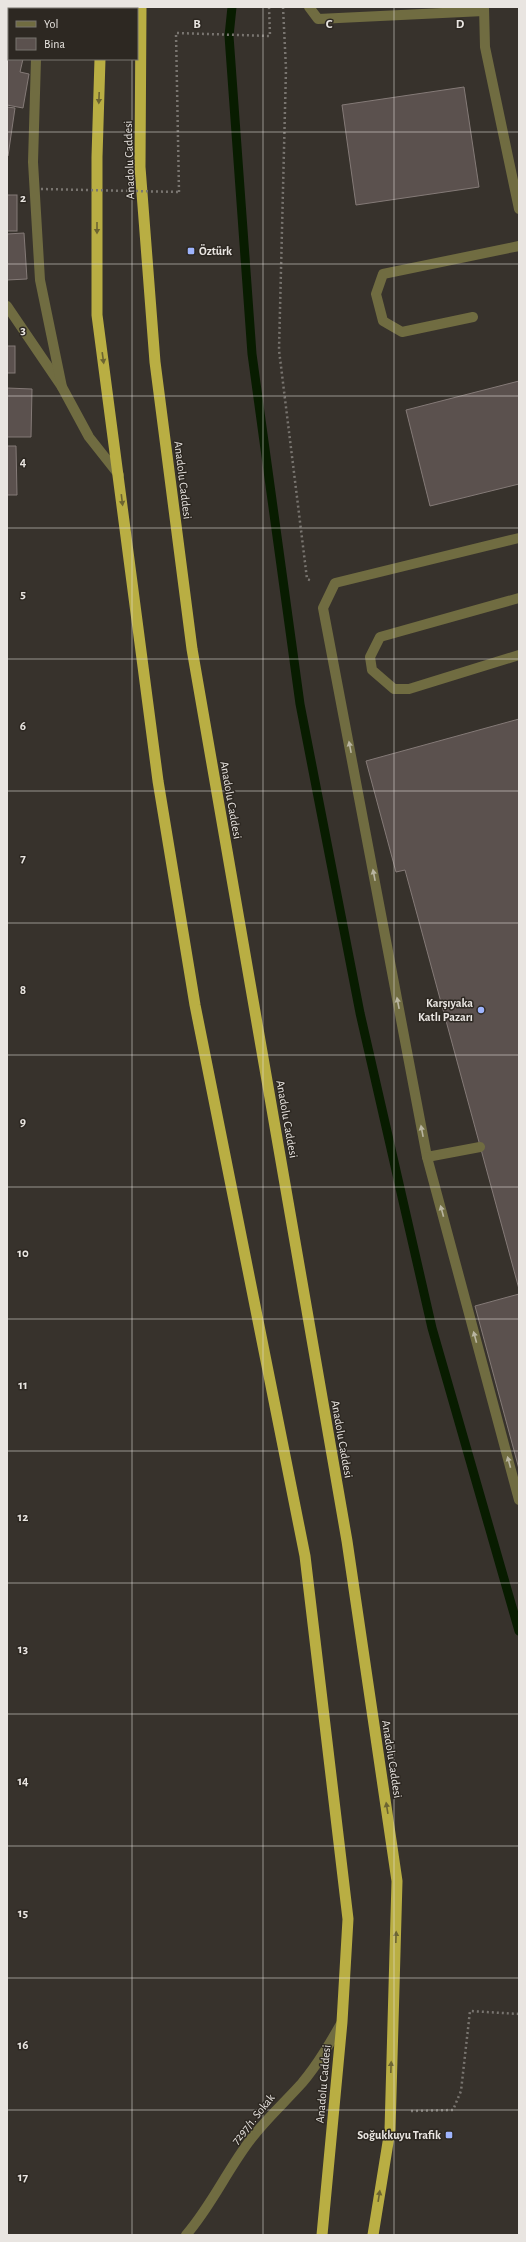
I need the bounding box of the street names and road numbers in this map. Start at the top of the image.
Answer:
street label: Anadolu Caddesi [122,120,136,200]
street label: Anadolu Caddesi [172,440,194,520]
street label: Anadolu Caddesi [218,760,244,840]
street label: Anadolu Caddesi [274,1079,300,1159]
street label: Anadolu Caddesi [329,1399,355,1479]
street label: Anadolu Caddesi [380,1719,404,1799]
street label: Anadolu Caddesi [314,2044,332,2124]
street label: 7297/1. Sokak [229,2091,277,2146]

